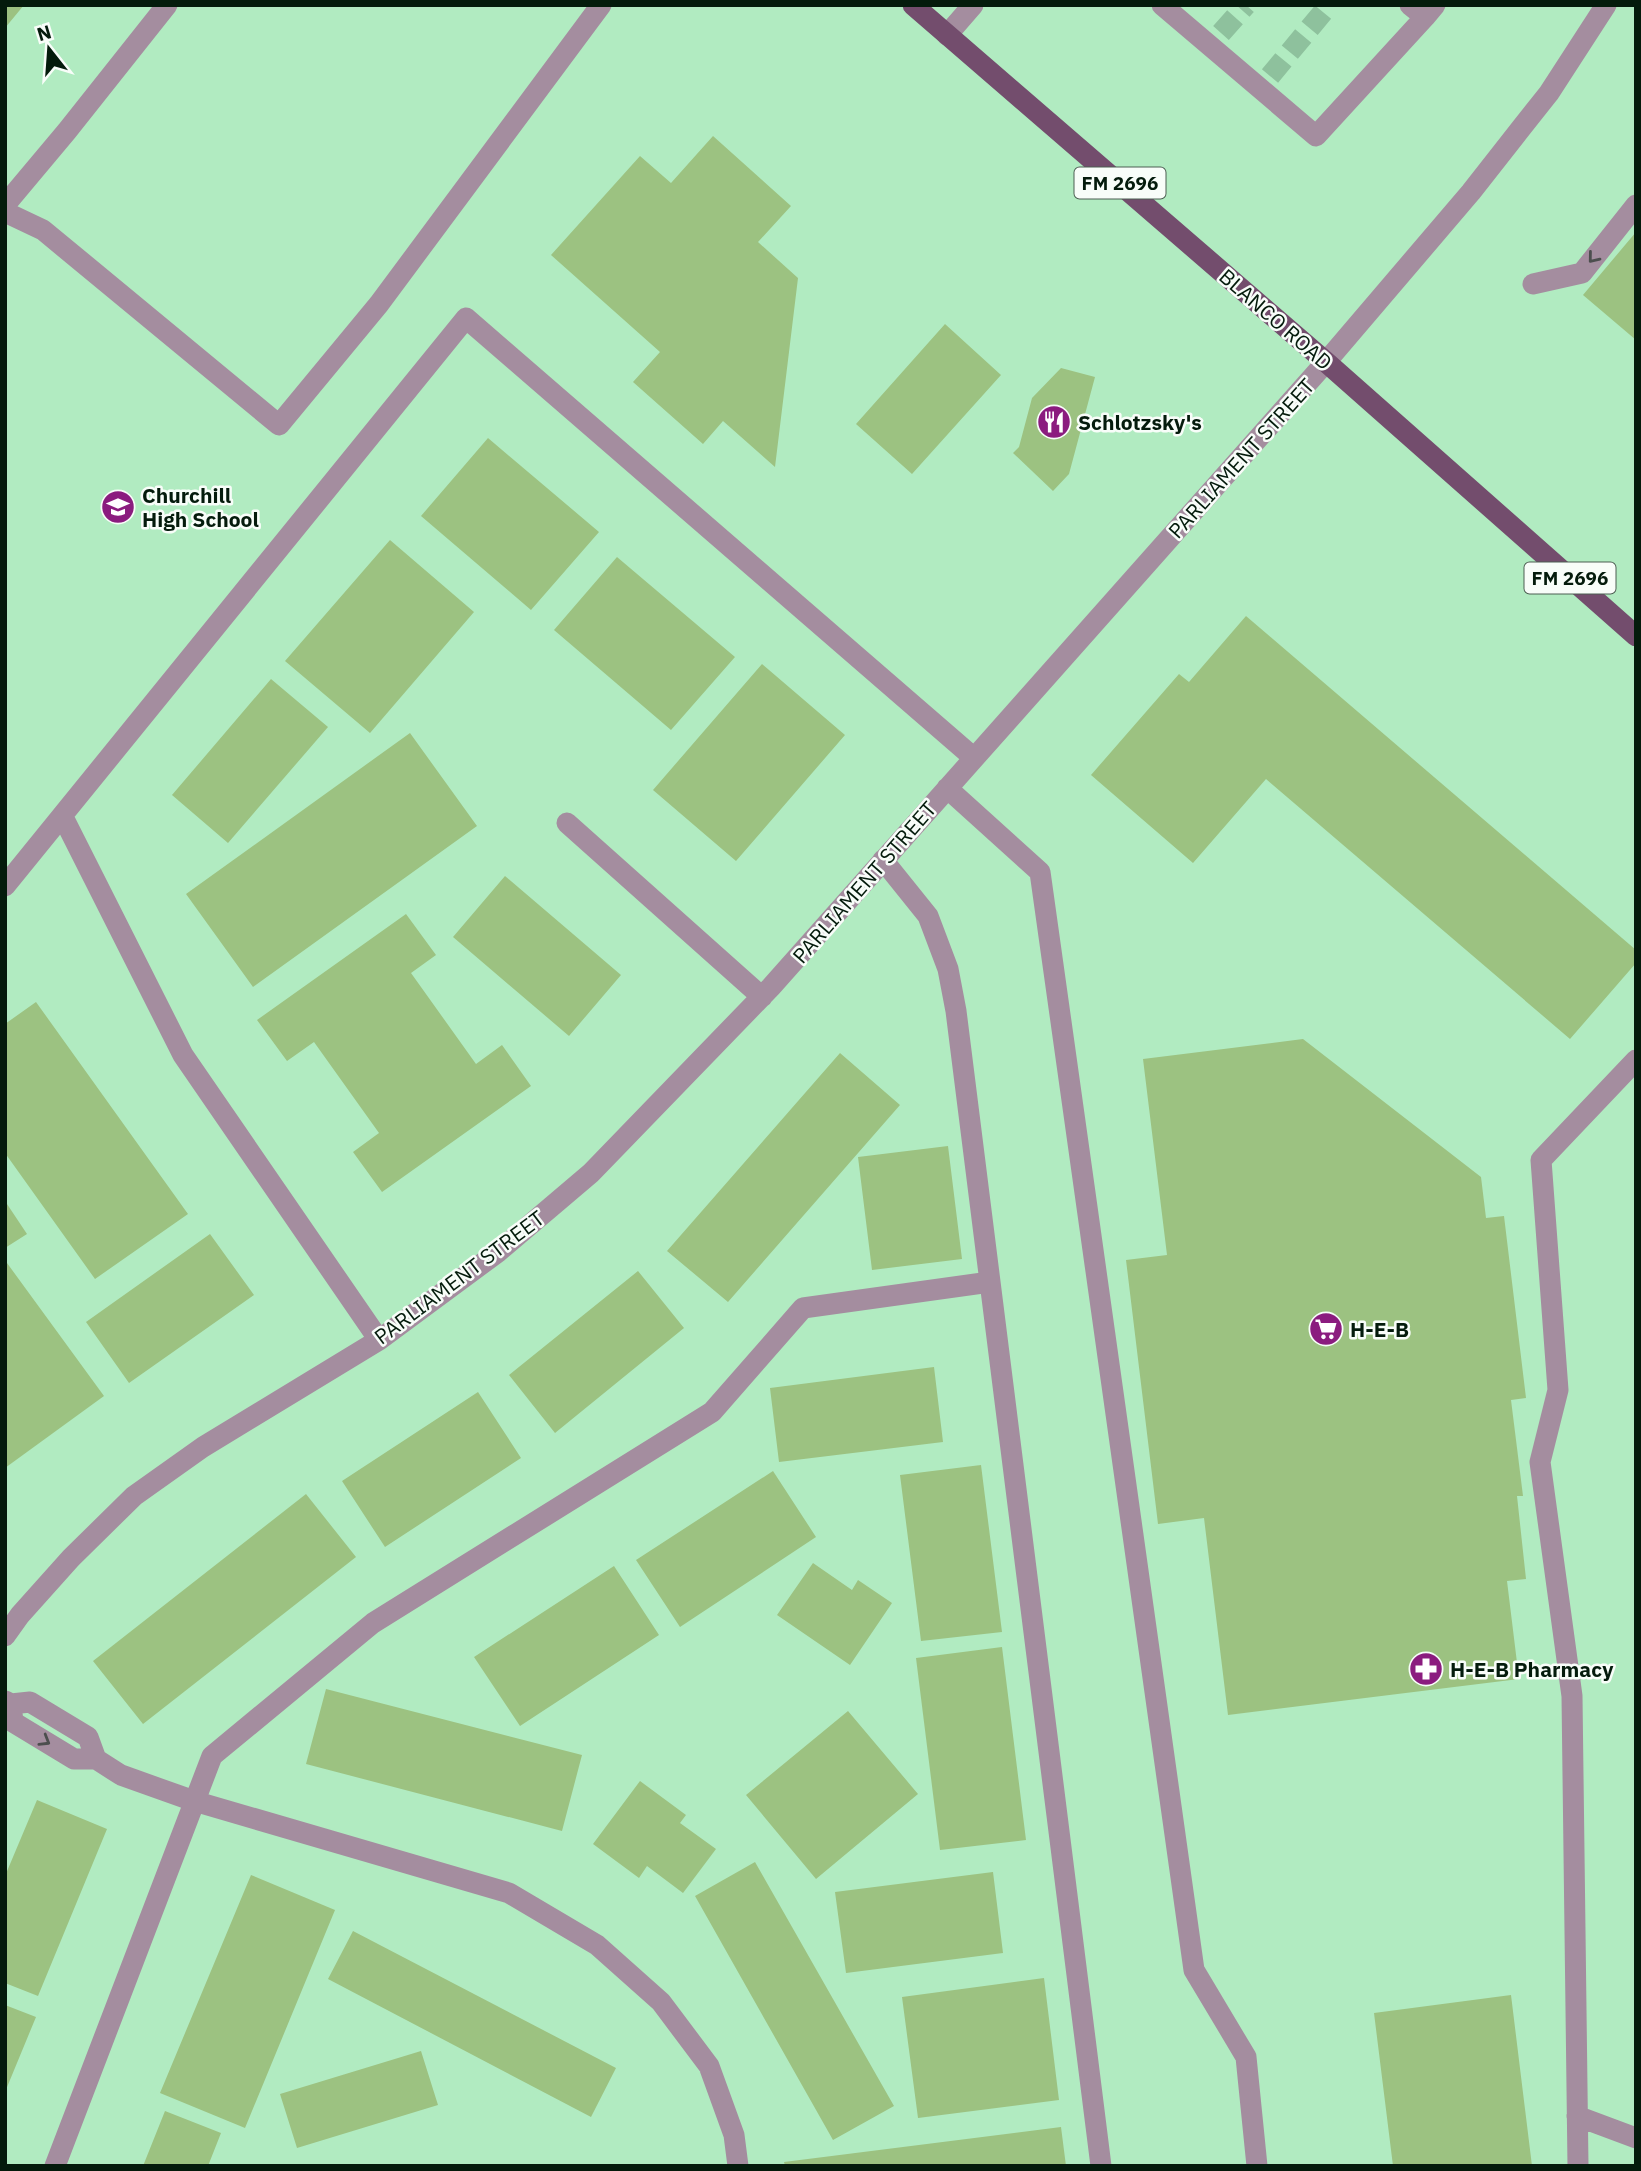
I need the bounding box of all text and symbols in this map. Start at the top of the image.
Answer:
north arrow [14,14,84,84]
text: N [34,19,54,46]
road number: FM 2696 [1074,168,1166,198]
one-way arrow [1589,250,1601,263]
street label: BLANCO ROAD [1214,262,1338,376]
street label: PARLIAMENT STREET [1162,372,1320,544]
restaurant icon: Schlotzsky's [1035,403,1073,441]
place label: Schlotzsky's [1078,408,1202,436]
place label: Churchill High School [142,481,259,533]
school or university icon: Churchill High School [99,488,137,526]
road number: FM 2696 [1524,562,1616,594]
street label: PARLIAMENT STREET [786,795,942,969]
street label: PARLIAMENT STREET [368,1204,550,1350]
supermarket icon: H-E-B [1307,1310,1345,1348]
place label: H-E-B [1350,1315,1409,1343]
pharmacy icon: H-E-B Pharmacy [1407,1650,1445,1688]
place label: H-E-B Pharmacy [1450,1655,1614,1683]
one-way arrow [38,1733,51,1746]

